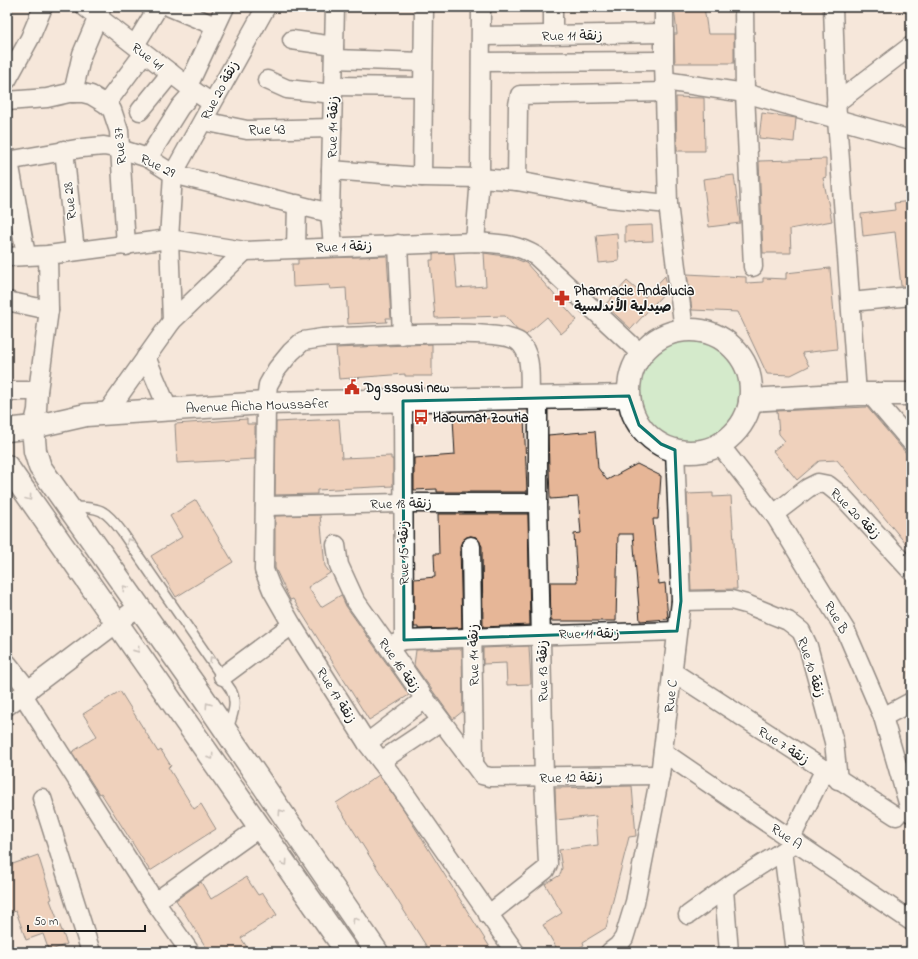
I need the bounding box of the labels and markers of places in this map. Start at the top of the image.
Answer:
place label: Pharmacie Andalucia صيدلية الأندلسية [574,281,695,318]
pharmacy icon: Pharmacie Andalucia صيدلية الأندلسية [553,289,571,307]
public building icon: Dg ssousi new [343,378,361,396]
place label: Dg ssousi new [363,378,449,401]
bus stop icon: Haoumat Zoutia [412,408,430,426]
place label: Haoumat Zoutia [433,408,529,429]

